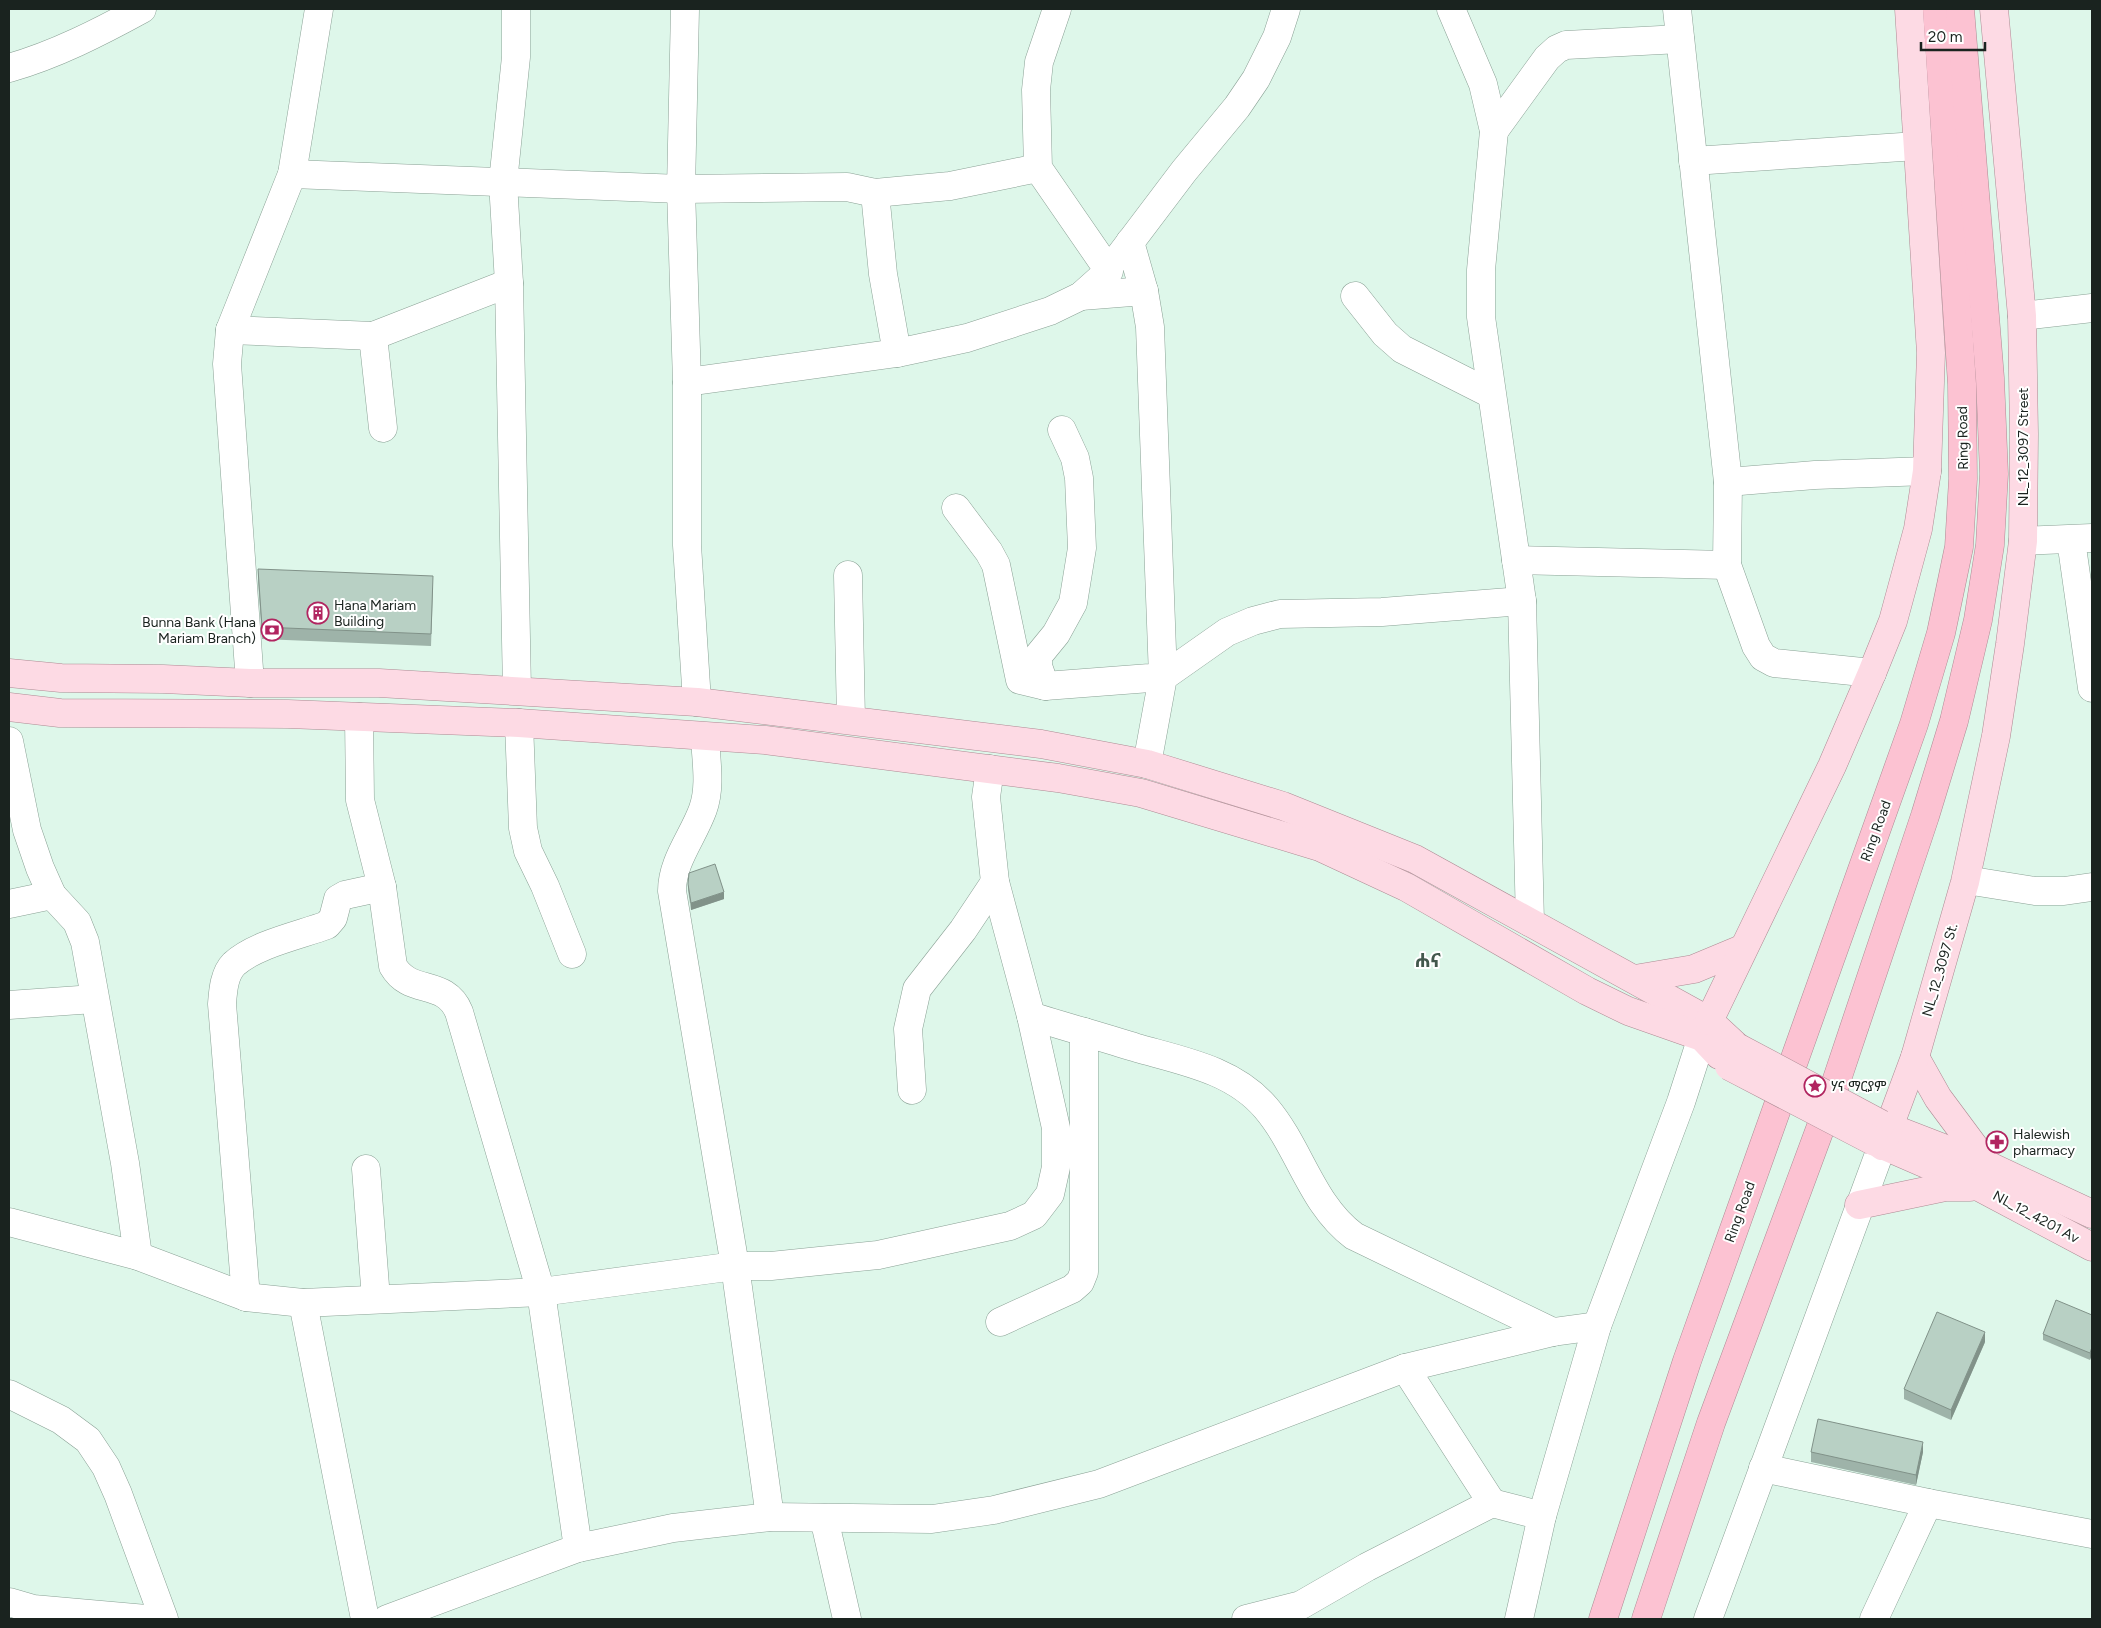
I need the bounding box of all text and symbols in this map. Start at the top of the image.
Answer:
scale bar [1921,20,1985,52]
text: 20 m [1928,28,1962,46]
street label: NL_12_3097 Street [2015,388,2032,506]
street label: Ring Road [1954,406,1972,470]
place label: Hana Mariam Building [334,597,416,630]
building icon: Hana Mariam Building [306,601,330,625]
place label: Bunna Bank (Hana Mariam Branch) [142,614,256,647]
bank icon: Bunna Bank (Hana Mariam Branch) [260,618,284,642]
street label: Ring Road [1857,798,1895,864]
street label: NL_12_3097 St. [1919,921,1961,1019]
district label: ሐና [1415,949,1441,972]
place icon: ሃና ማርያም [1803,1074,1827,1098]
place label: ሃና ማርያም [1831,1078,1886,1095]
place label: Halewish pharmacy [2013,1126,2075,1159]
pharmacy icon: Halewish pharmacy [1985,1130,2009,1154]
street label: Ring Road [1721,1179,1759,1245]
street label: NL_12_4201 Av [1990,1187,2083,1247]

